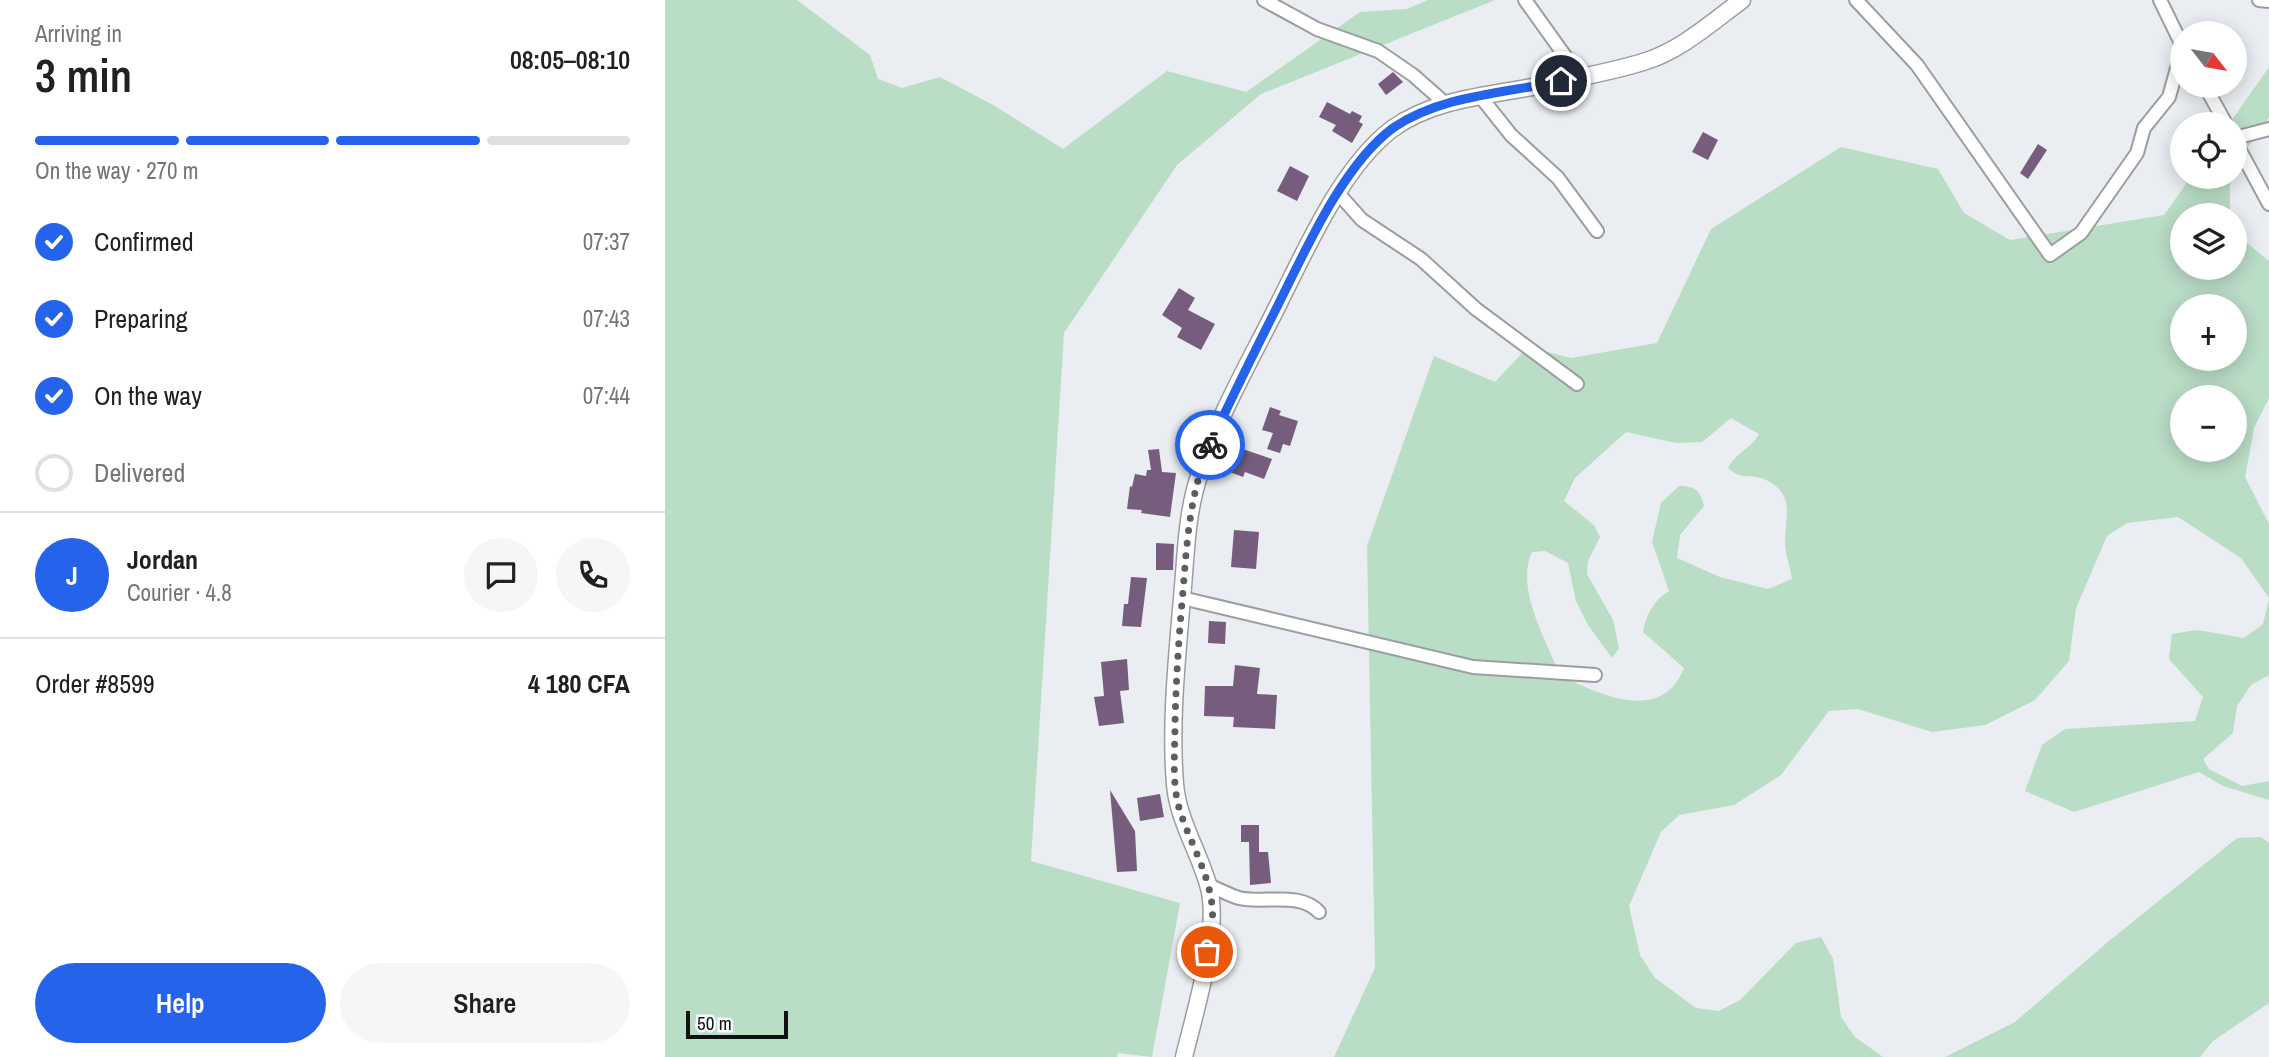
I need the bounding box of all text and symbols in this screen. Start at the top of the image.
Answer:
text: Arriving in [35,18,122,49]
north arrow [2170,21,2247,98]
map controls [2170,21,2247,462]
text: 08:05–08:10 [510,42,630,77]
text: 3 min [35,44,132,106]
pin [1531,51,1591,111]
icon: home [1542,62,1580,100]
button: locate [2170,112,2247,189]
text: On the way · 270 m [35,155,199,186]
button: layers [2170,203,2247,280]
icon: check [35,223,73,261]
text: Confirmed [94,224,194,259]
text: 07:37 [583,226,630,257]
button: + [2170,294,2247,371]
icon: check [35,300,73,338]
text: Preparing [94,301,188,336]
text: 07:43 [583,303,630,334]
icon: check [35,377,73,415]
text: On the way [94,378,202,413]
text: 07:44 [583,380,630,411]
button: − [2170,385,2247,462]
courier [1175,410,1245,480]
icon: bike [1191,426,1229,464]
text: Delivered [94,455,185,490]
button: chat [464,538,538,612]
button: phone [556,538,630,612]
text: Jordan [127,542,198,577]
text: J [66,558,78,593]
text: Courier · 4.8 [127,577,232,608]
text: Order #8599 [35,666,155,701]
text: 4 180 CFA [528,666,630,701]
pin [1177,922,1237,982]
icon: bag [1188,933,1226,971]
button: Help [35,963,326,1043]
button: Share [340,963,630,1043]
scale bar [686,1008,787,1040]
text: 50 m [697,1010,732,1036]

